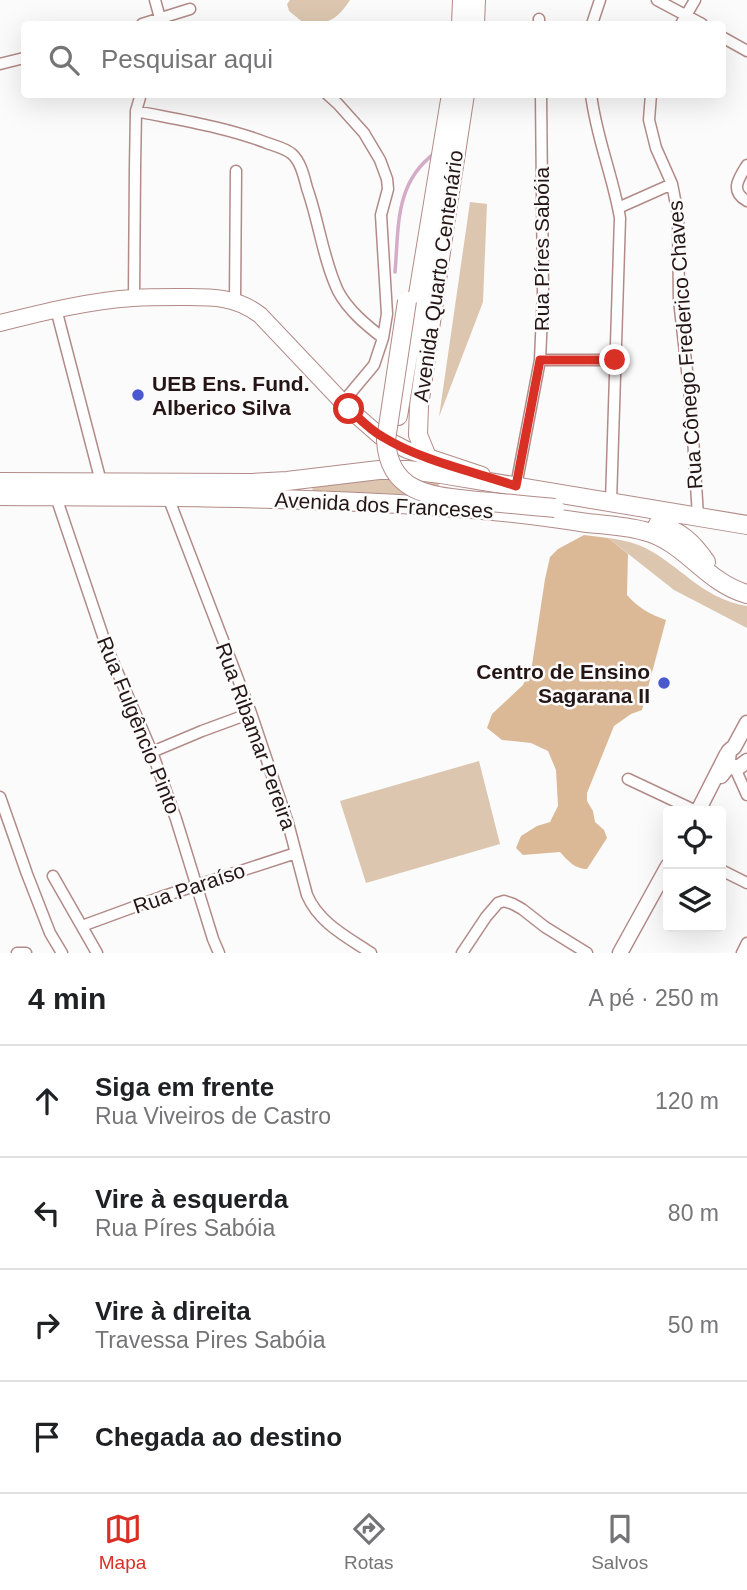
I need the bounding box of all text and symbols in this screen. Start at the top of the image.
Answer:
search box [21,21,726,98]
icon: search [45,41,83,79]
text: Pesquisar aqui [101,44,273,74]
street label: Avenida Quarto Centenário [409,149,467,403]
street label: Rua Píres Sabóia [530,166,553,331]
street label: Rua Cônego Frederico Chaves [663,200,707,490]
route end [599,344,630,375]
place label: UEB Ens. Fund. Alberico Silva [152,372,310,419]
marker: UEB Ens. Fund. Alberico Silva [130,387,146,403]
route start [333,393,364,424]
street label: Avenida dos Franceses [274,488,494,522]
street label: Rua Fulgêncio Pinto [93,633,185,817]
street label: Rua Ribamar Pereira [211,639,301,833]
place label: Centro de Ensino Sagarana II [476,660,650,707]
marker: Centro de Ensino Sagarana II [656,675,672,691]
map controls [663,806,726,932]
button: locate [663,806,726,869]
street label: Rua Paraíso [130,858,248,918]
button: layers [663,869,726,932]
text: 4 min [28,982,106,1015]
text: A pé · 250 m [589,985,719,1011]
text: Siga em frente [95,1072,274,1102]
icon: ahead [28,1082,66,1120]
text: 120 m [655,1088,719,1114]
text: Rua Viveiros de Castro [95,1103,331,1129]
text: Vire à esquerda [95,1184,288,1214]
icon: left [28,1194,66,1232]
text: 80 m [668,1200,719,1226]
text: Rua Píres Sabóia [95,1215,275,1241]
text: Vire à direita [95,1296,251,1326]
icon: right [28,1306,66,1344]
text: 50 m [668,1312,719,1338]
text: Travessa Pires Sabóia [95,1327,326,1353]
icon: arrive [28,1418,66,1456]
text: Chegada ao destino [95,1422,342,1452]
tab: Mapa [99,1510,146,1574]
tab: Rotas [344,1510,394,1574]
tab: Salvos [591,1510,648,1574]

